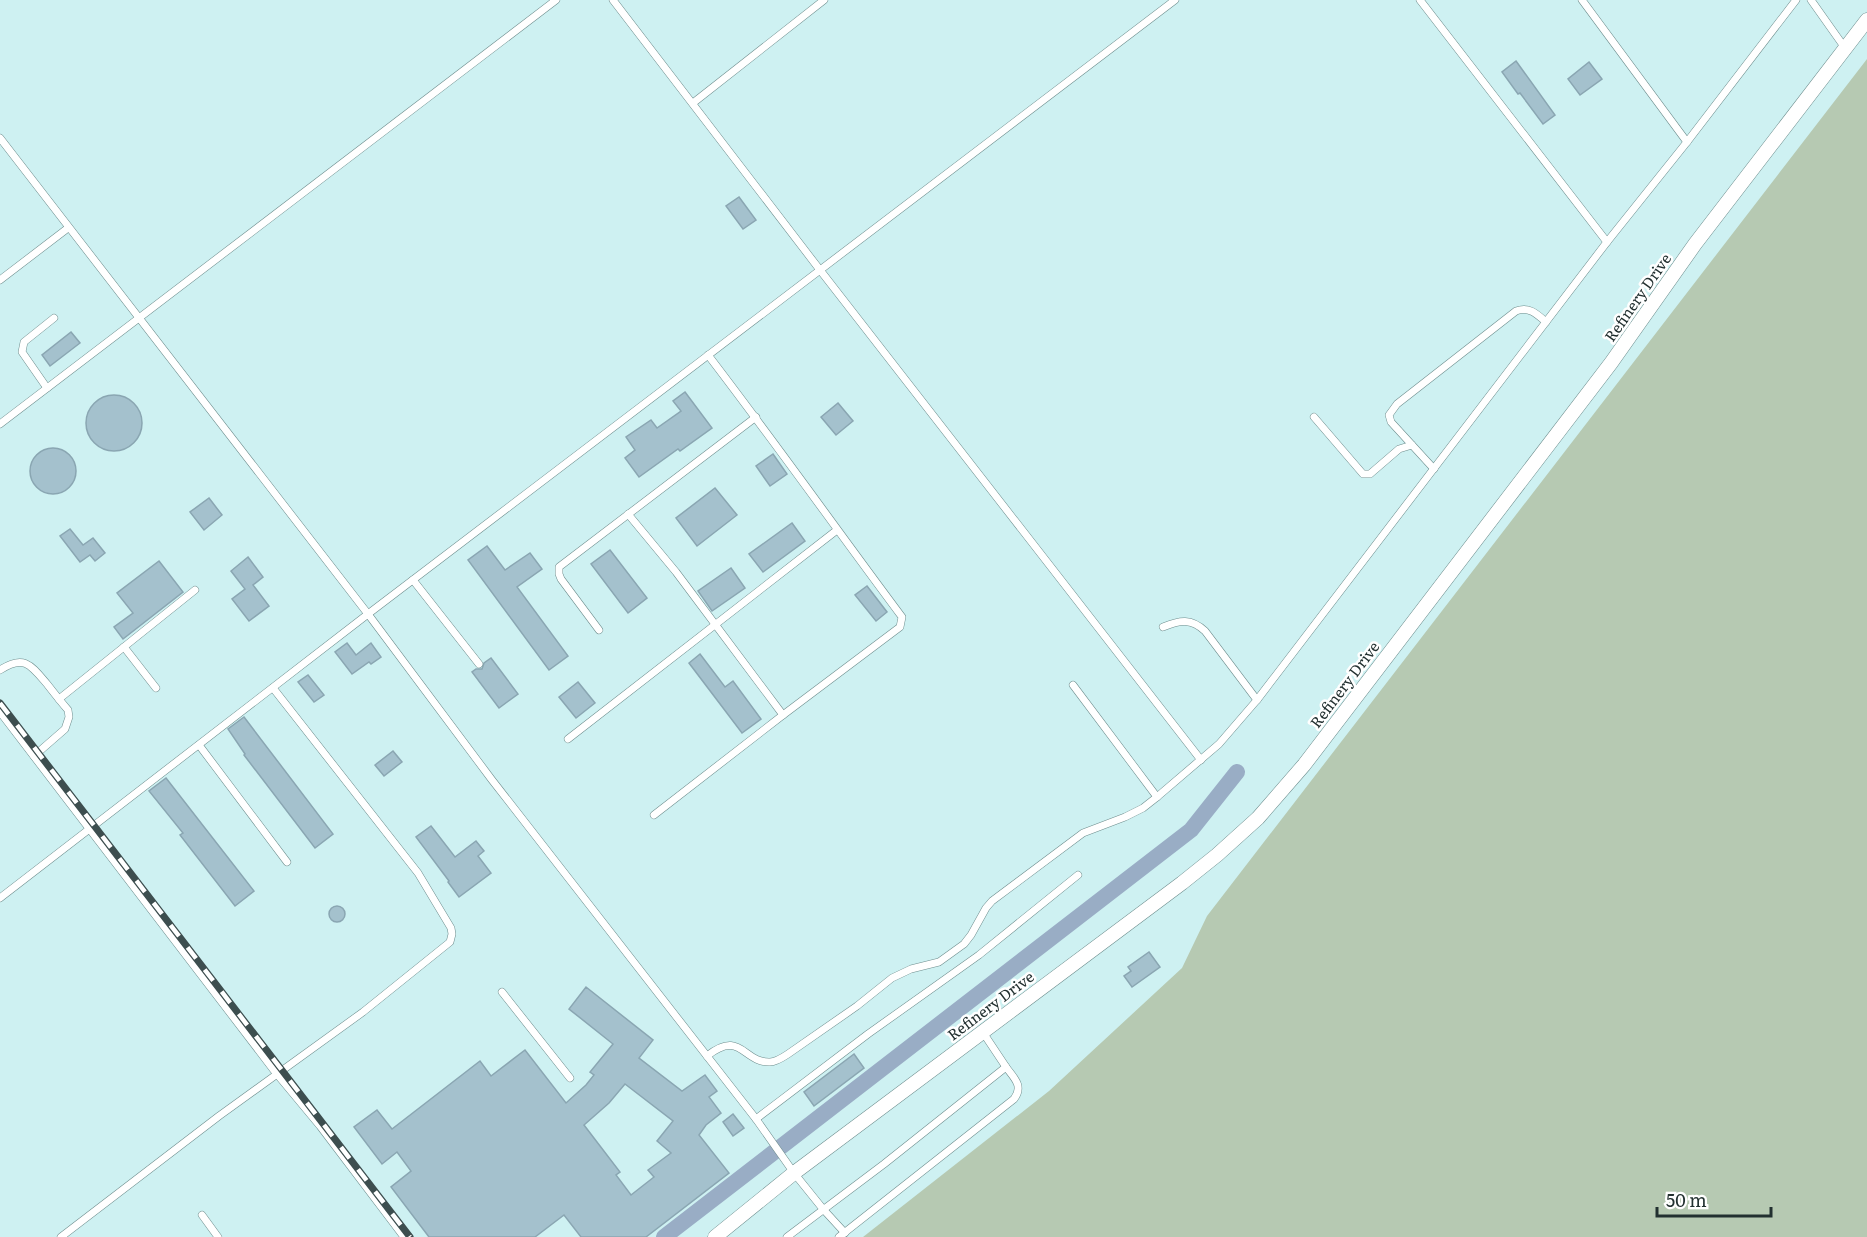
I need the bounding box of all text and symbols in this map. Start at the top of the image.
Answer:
street label: Refinery Drive [1598,248,1676,346]
street label: Refinery Drive [1304,636,1384,732]
street label: Refinery Drive [942,965,1038,1045]
scale bar [1657,1180,1771,1218]
text: 50 m [1666,1186,1707,1213]

